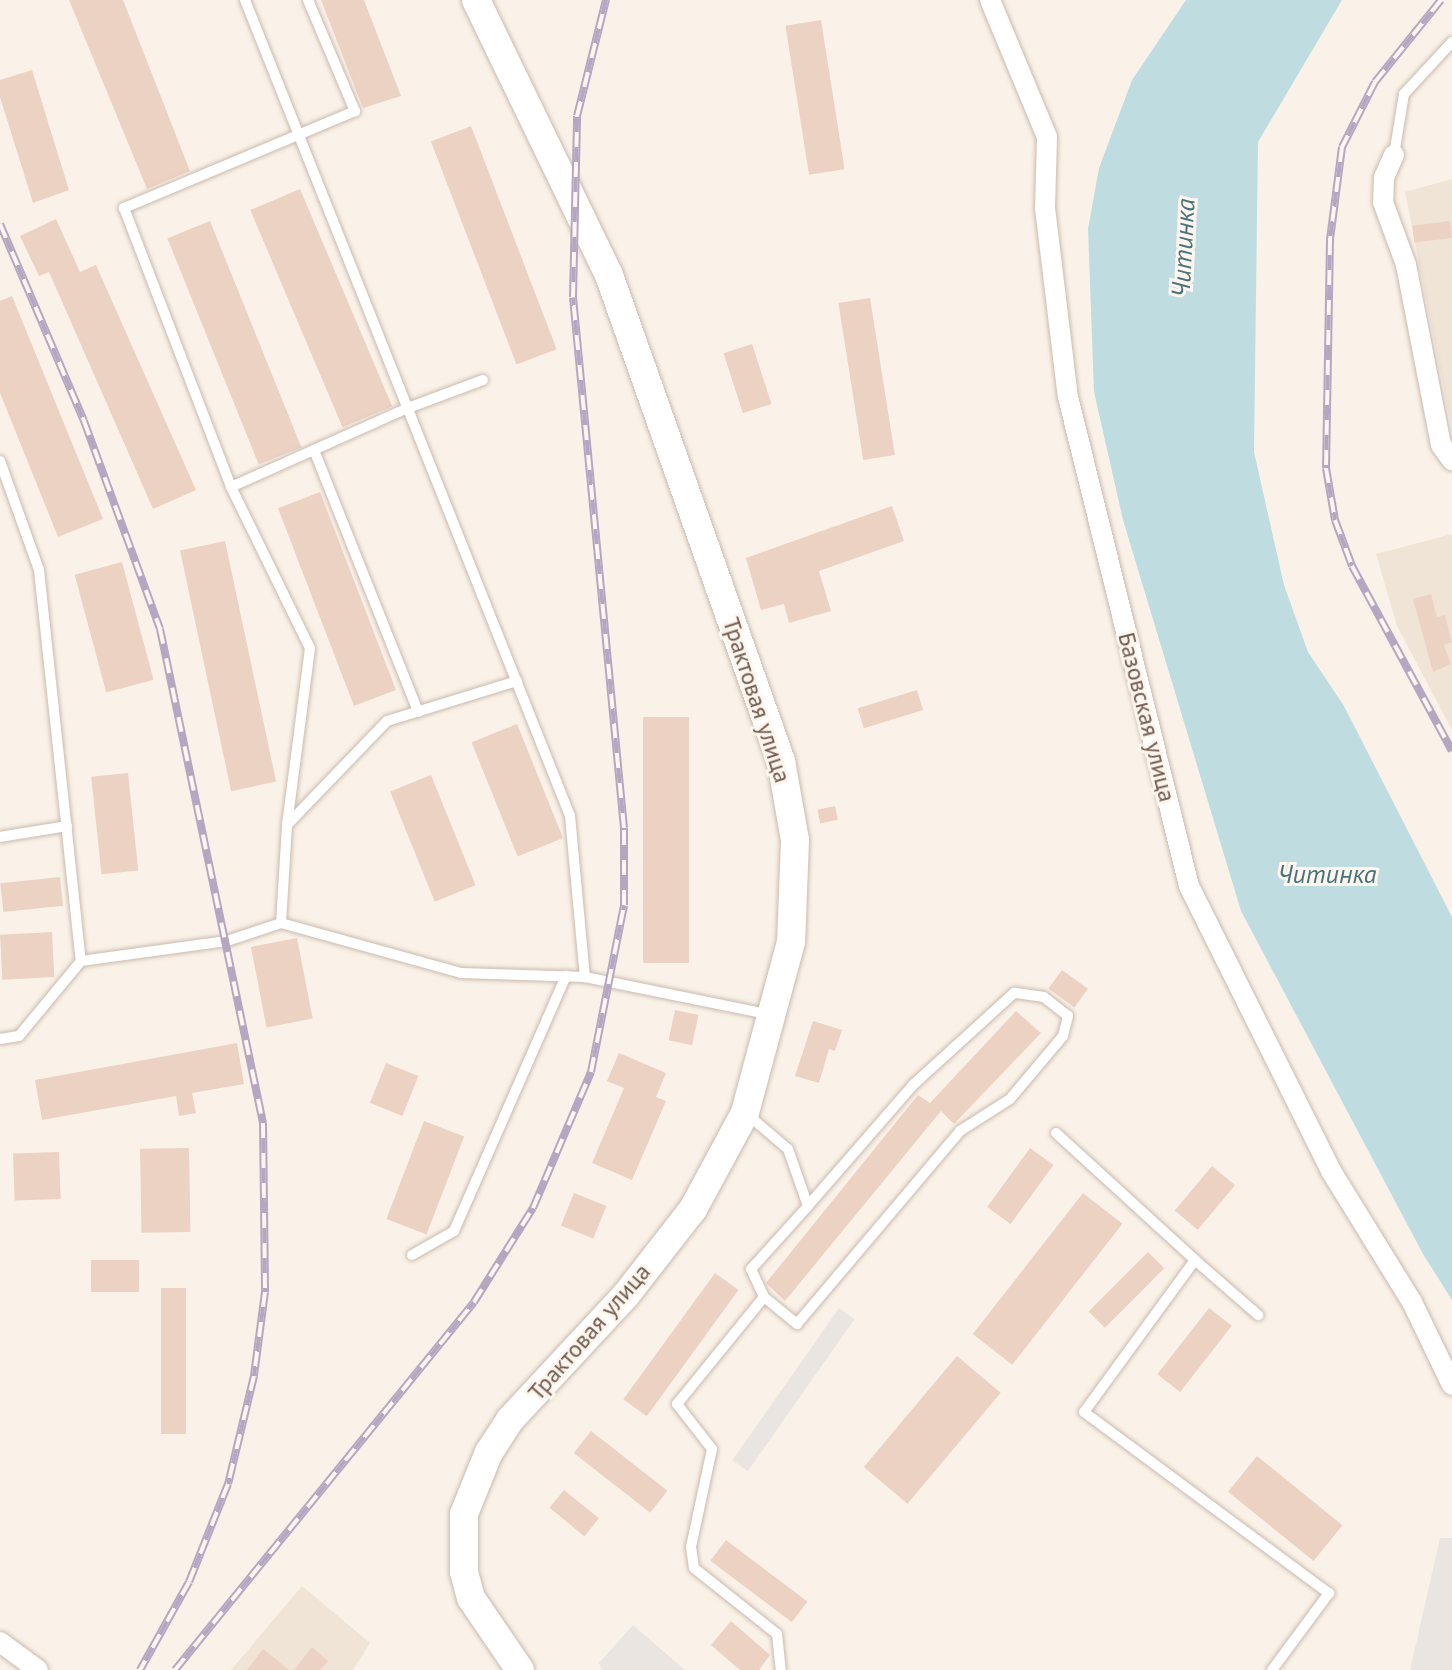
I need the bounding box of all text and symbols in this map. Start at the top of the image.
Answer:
water label: Читинка [1165,198,1201,298]
street label: Трактовая улица [717,614,797,786]
street label: Базовская улица [1112,629,1182,805]
water label: Читинка [1277,858,1377,890]
street label: Трактовая улица [522,1258,656,1406]

